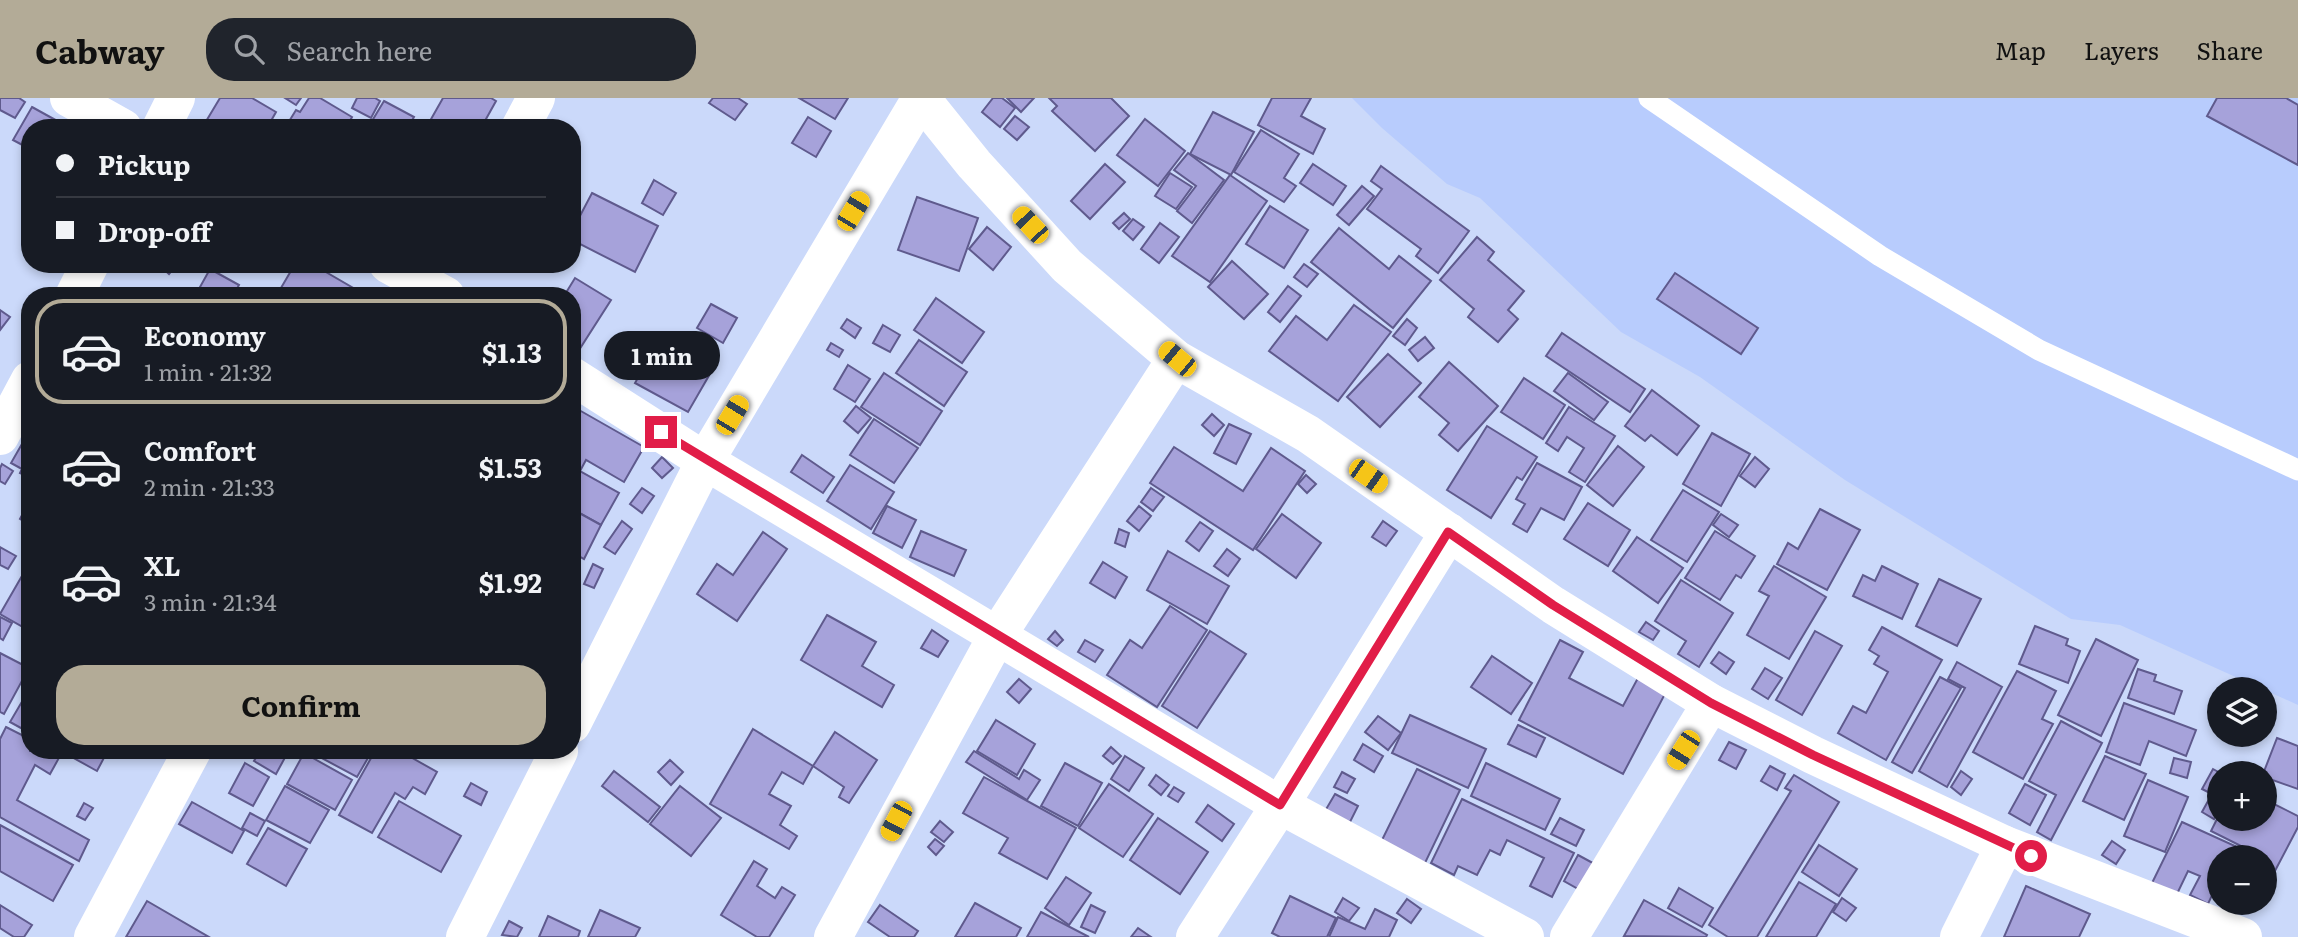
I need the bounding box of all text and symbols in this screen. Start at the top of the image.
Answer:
search box [206,18,696,81]
text: Cabway [35,25,164,74]
icon: search [230,30,268,68]
text: Search here [286,30,432,69]
text: Map [1995,32,2046,67]
text: Layers [2084,32,2158,67]
text: Share [2196,32,2263,67]
text: Pickup [98,144,190,183]
car [834,188,873,234]
car [1008,202,1053,248]
text: Drop-off [98,211,211,250]
text: Economy [144,315,266,354]
icon: car [60,320,123,383]
callout: 1 min [603,330,719,380]
text: $1.13 [482,332,542,371]
car [1155,337,1200,381]
text: 1 min [631,338,693,372]
text: 1 min · 21:32 [144,354,272,388]
car [713,392,752,438]
route end [645,416,677,448]
text: Comfort [144,430,256,469]
icon: car [60,435,123,498]
text: $1.53 [479,447,542,486]
car [1345,455,1392,497]
text: 2 min · 21:33 [144,469,275,503]
text: XL [144,545,181,584]
icon: car [60,550,123,613]
text: $1.92 [479,562,542,601]
text: 3 min · 21:34 [144,584,277,618]
button: Confirm [56,665,546,745]
map controls [2207,677,2277,915]
button: layers [2207,677,2277,747]
car [1663,727,1704,773]
button: + [2207,761,2277,831]
car [877,798,916,844]
route start [2015,840,2047,872]
button: − [2207,845,2277,915]

